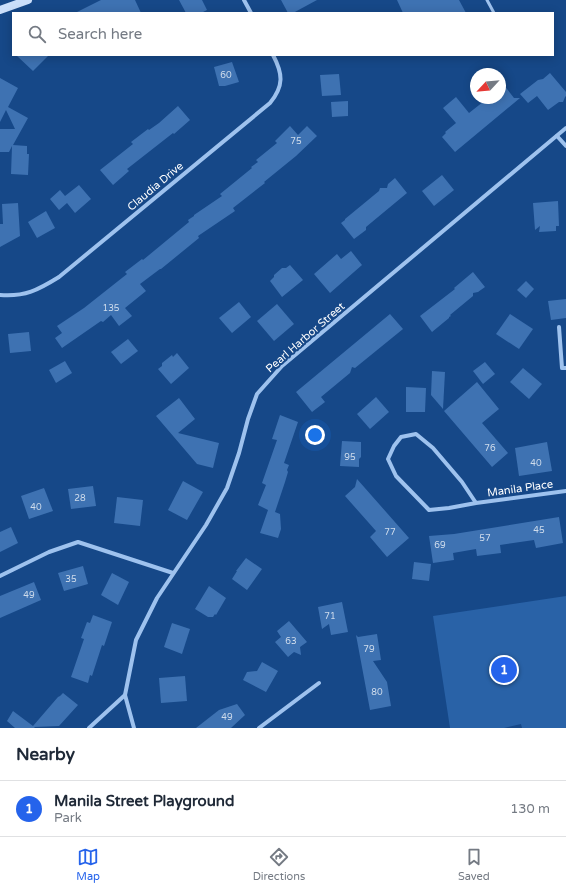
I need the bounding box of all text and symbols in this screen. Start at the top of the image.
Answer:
search box [12,12,554,56]
icon: search [26,23,48,45]
text: Search here [58,25,142,43]
north arrow [470,68,506,104]
house number: 60 [220,70,232,81]
house number: 75 [290,136,302,147]
street label: Claudia Drive [125,159,186,214]
street label: Pearl Harbor Street [263,300,347,375]
house number: 135 [103,303,120,314]
your location [305,425,325,445]
house number: 76 [484,443,496,454]
house number: 95 [344,452,356,463]
house number: 40 [530,458,542,469]
street label: Manila Place [486,477,554,500]
house number: 28 [74,493,86,504]
house number: 40 [30,502,42,513]
house number: 45 [533,525,545,536]
house number: 77 [384,527,396,538]
house number: 57 [479,533,491,544]
house number: 69 [434,540,446,551]
house number: 35 [65,574,77,585]
house number: 49 [23,590,35,601]
house number: 71 [324,611,336,622]
house number: 63 [285,636,297,647]
house number: 79 [363,644,375,655]
pin: 1 [491,655,517,685]
house number: 80 [371,687,383,698]
house number: 49 [221,712,233,723]
text: Nearby [16,744,75,765]
text: Manila Street Playground [54,792,234,810]
text: 1 [25,801,33,817]
text: 130 m [510,801,550,817]
text: Park [54,810,82,826]
tab: Map [76,846,100,883]
tab: Directions [253,846,305,883]
tab: Saved [458,846,490,883]

